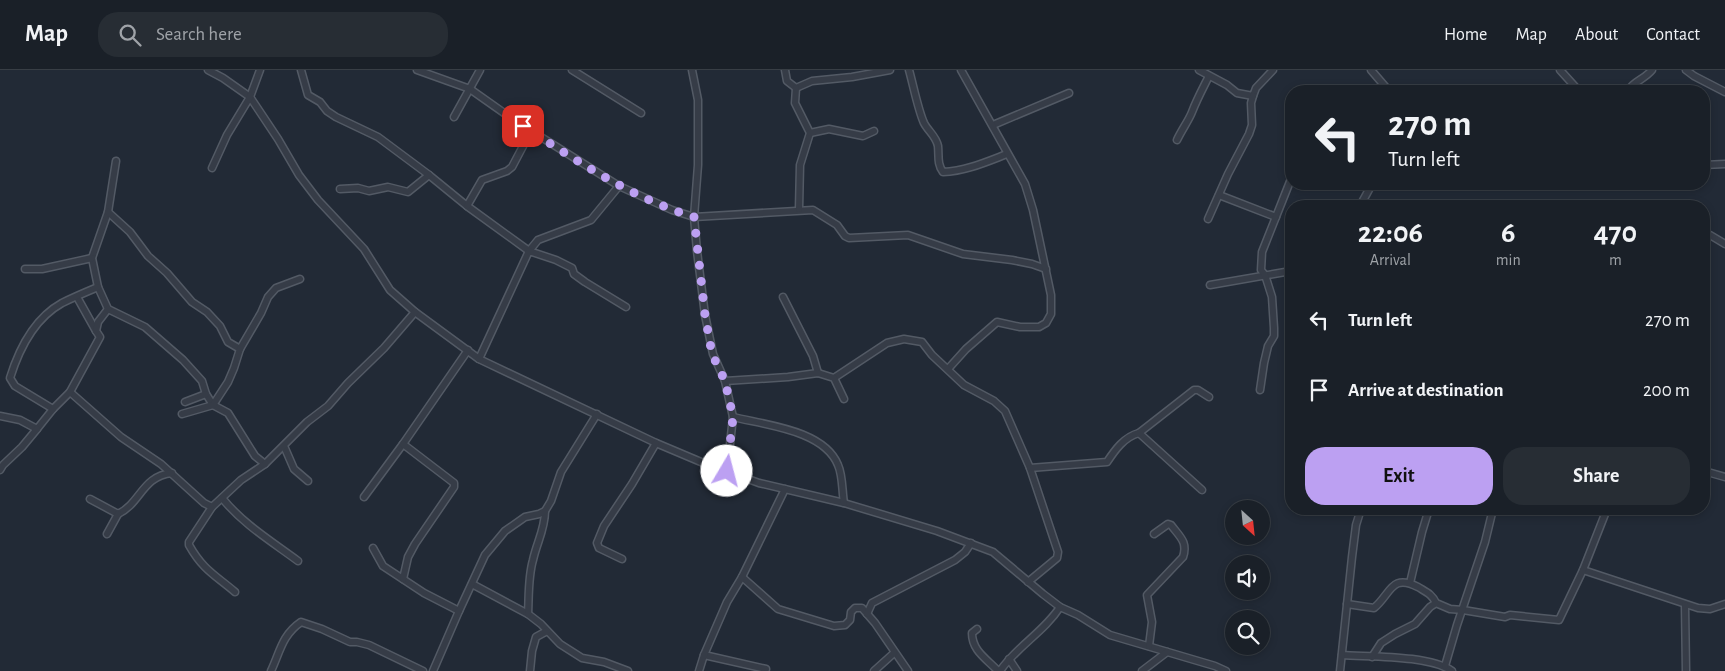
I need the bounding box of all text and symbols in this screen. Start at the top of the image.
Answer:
search box [98,12,448,57]
icon: search [116,21,144,49]
text: Map [25,22,68,46]
text: Search here [156,25,242,44]
text: Home [1444,26,1487,44]
text: Map [1515,26,1547,44]
text: About [1575,26,1618,44]
text: Contact [1646,26,1700,44]
pin [502,105,544,147]
icon: left [1305,105,1370,170]
text: 270 m [1388,107,1471,142]
icon: arrive [509,112,537,140]
text: Turn left [1388,148,1460,170]
text: 22:06 [1358,218,1423,248]
text: 6 [1501,218,1516,248]
text: 470 [1594,218,1637,248]
text: Arrival [1370,252,1411,268]
text: min [1496,252,1521,268]
text: m [1609,252,1622,268]
icon: left [1305,306,1333,334]
text: Turn left [1348,311,1412,330]
text: 270 m [1645,311,1690,330]
icon: arrive [1305,376,1333,404]
text: Arrive at destination [1348,381,1504,400]
text: 200 m [1643,381,1690,400]
position arrow [700,444,752,496]
button: Exit [1305,447,1493,505]
button: Share [1503,447,1690,505]
north arrow [1225,500,1270,545]
map controls [1225,500,1270,655]
button: sound [1225,555,1270,600]
button: search [1225,610,1270,655]

